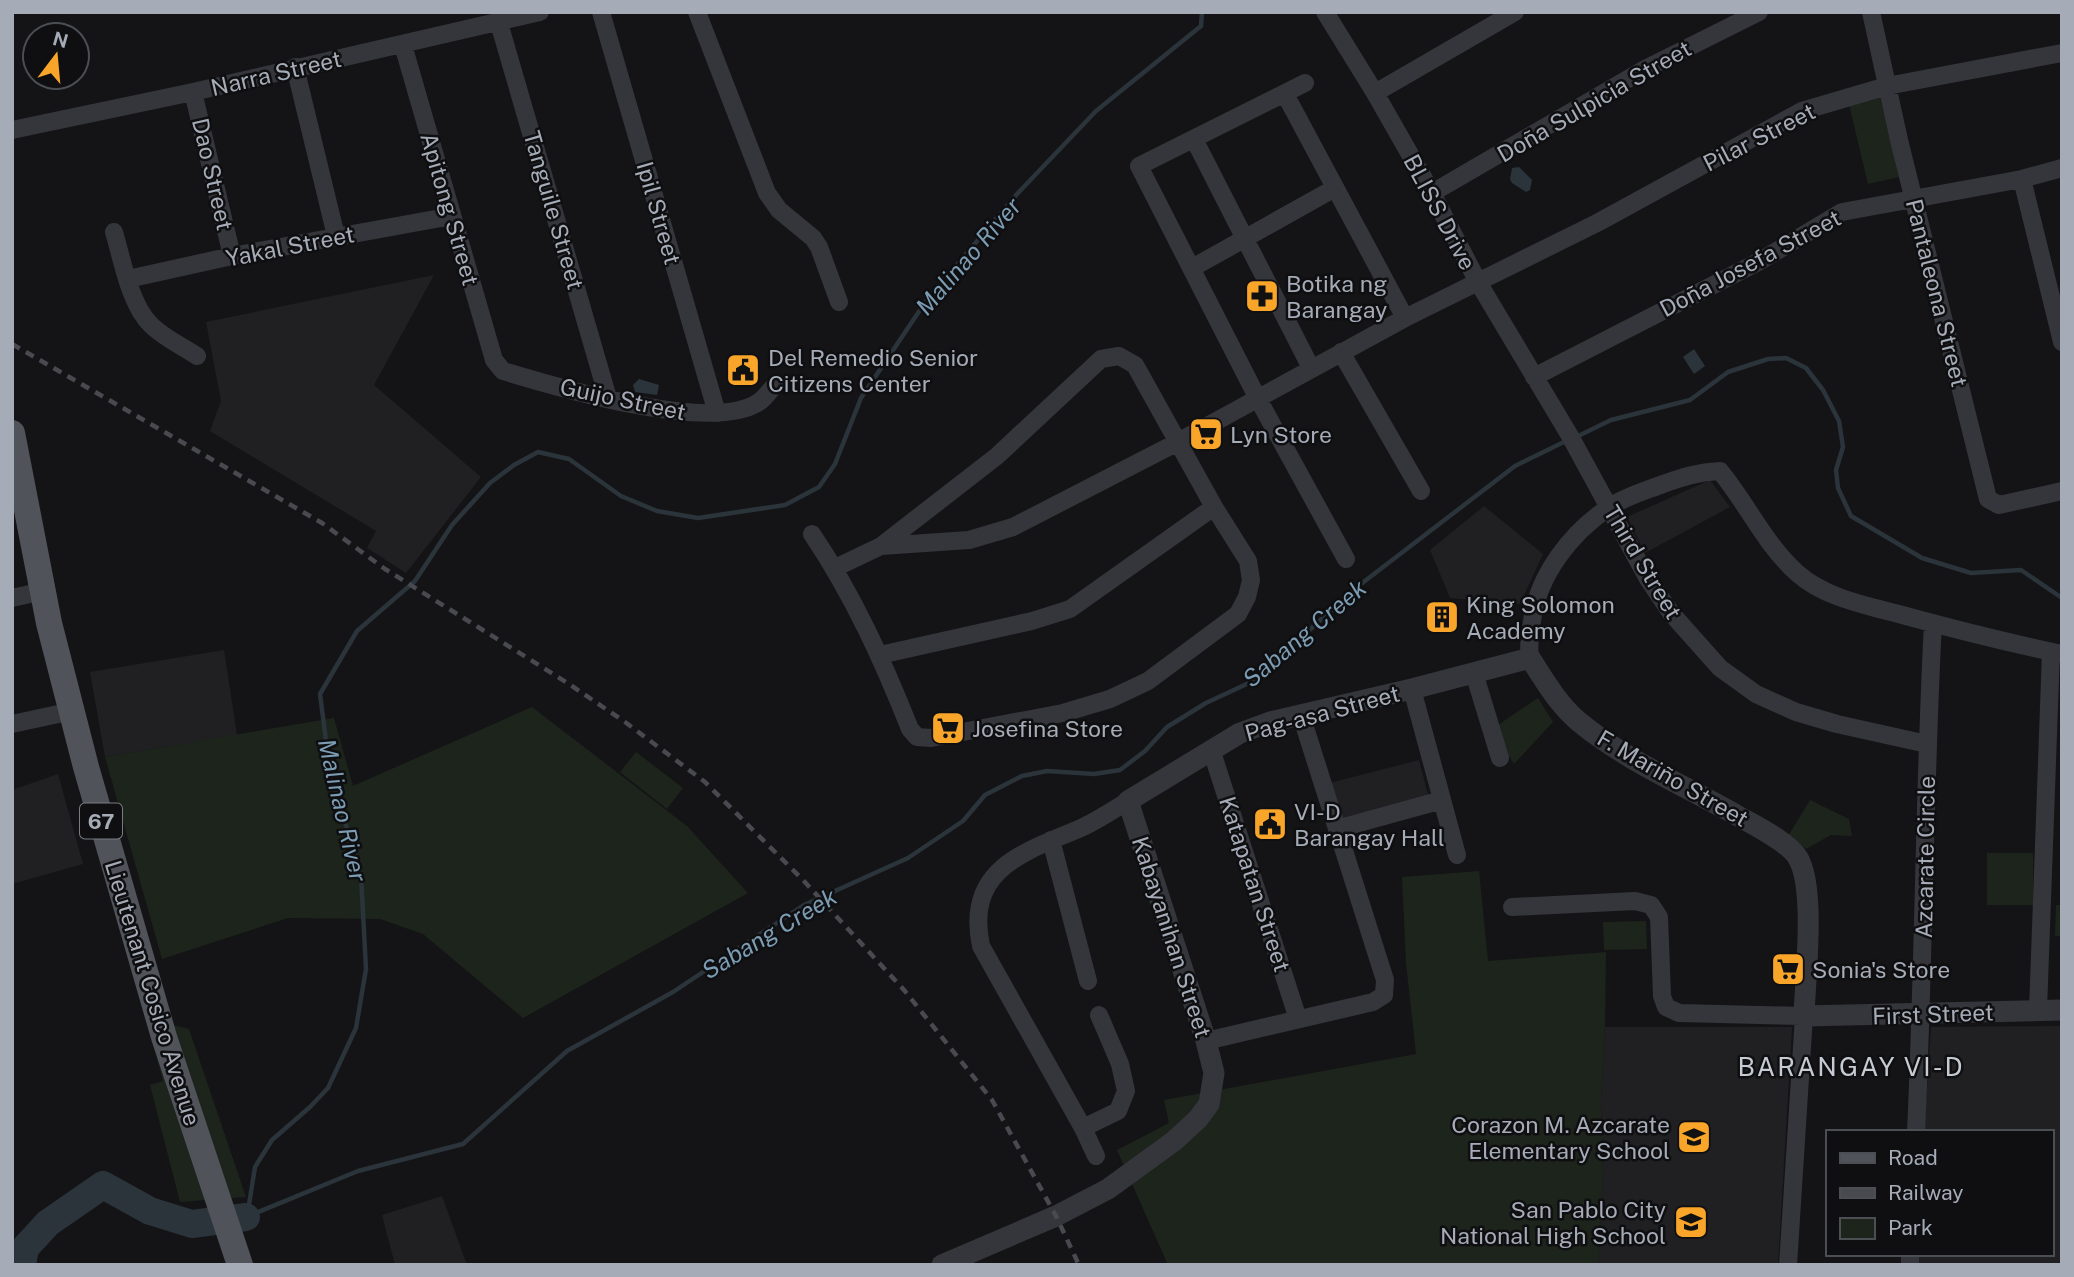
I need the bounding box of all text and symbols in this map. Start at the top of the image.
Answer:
north arrow [21,21,91,91]
text: N [51,27,71,52]
street label: Doña Sulpicia Street [1492,35,1696,167]
street label: Narra Street [208,45,344,101]
street label: Pilar Street [1699,97,1819,177]
street label: Dao Street [187,115,239,233]
street label: Tanguile Street [518,128,590,292]
street label: Apitong Street [415,129,485,289]
street label: BLISS Drive [1398,150,1482,274]
street label: Ipil Street [631,158,687,268]
water label: Malinao River [910,191,1027,320]
street label: Pantaleona Street [1901,196,1973,390]
street label: Doña Josefa Street [1655,204,1845,322]
street label: Yakal Street [223,220,357,272]
place label: Botika ng Barangay [1286,270,1387,323]
pharmacy icon: Botika ng Barangay [1243,277,1281,315]
place label: Del Remedio Senior Citizens Center [768,344,978,397]
public building icon: Del Remedio Senior Citizens Center [724,351,762,389]
street label: Guijo Street [558,373,688,425]
supermarket icon: Lyn Store [1187,415,1225,453]
place label: Lyn Store [1230,421,1332,448]
street label: Third Street [1598,500,1688,624]
water label: Sabang Creek [1237,573,1371,693]
place label: King Solomon Academy [1466,591,1615,644]
building icon: King Solomon Academy [1423,598,1461,636]
street label: Pag-asa Street [1242,679,1402,747]
supermarket icon: Josefina Store [929,709,967,747]
place label: Josefina Store [972,715,1123,742]
street label: F. Mariño Street [1593,724,1753,832]
water label: Malinao River [313,736,373,885]
street label: Azcarate Circle [1910,775,1940,939]
street label: Katapatan Street [1214,793,1296,975]
place label: VI-D Barangay Hall [1294,798,1445,851]
road number: 67 [80,804,122,838]
public building icon: VI-D Barangay Hall [1251,805,1289,843]
street label: Kabayanihan Street [1127,833,1217,1041]
street label: Lieutenant Cosico Avenue [100,857,206,1129]
water label: Sabang Creek [697,882,842,984]
supermarket icon: Sonia's Store [1769,950,1807,988]
place label: Sonia's Store [1812,956,1950,983]
street label: First Street [1872,998,1994,1030]
district label: BARANGAY VI-D [1737,1051,1965,1082]
place label: Corazon M. Azcarate Elementary School [1451,1111,1670,1164]
school or university icon: Corazon M. Azcarate Elementary School [1675,1118,1713,1156]
legend [1826,1130,2053,1256]
text: Road [1888,1145,1938,1170]
text: Railway [1888,1180,1964,1205]
place label: San Pablo City National High School [1440,1196,1666,1249]
school or university icon: San Pablo City National High School [1672,1203,1710,1241]
text: Park [1888,1215,1933,1240]

